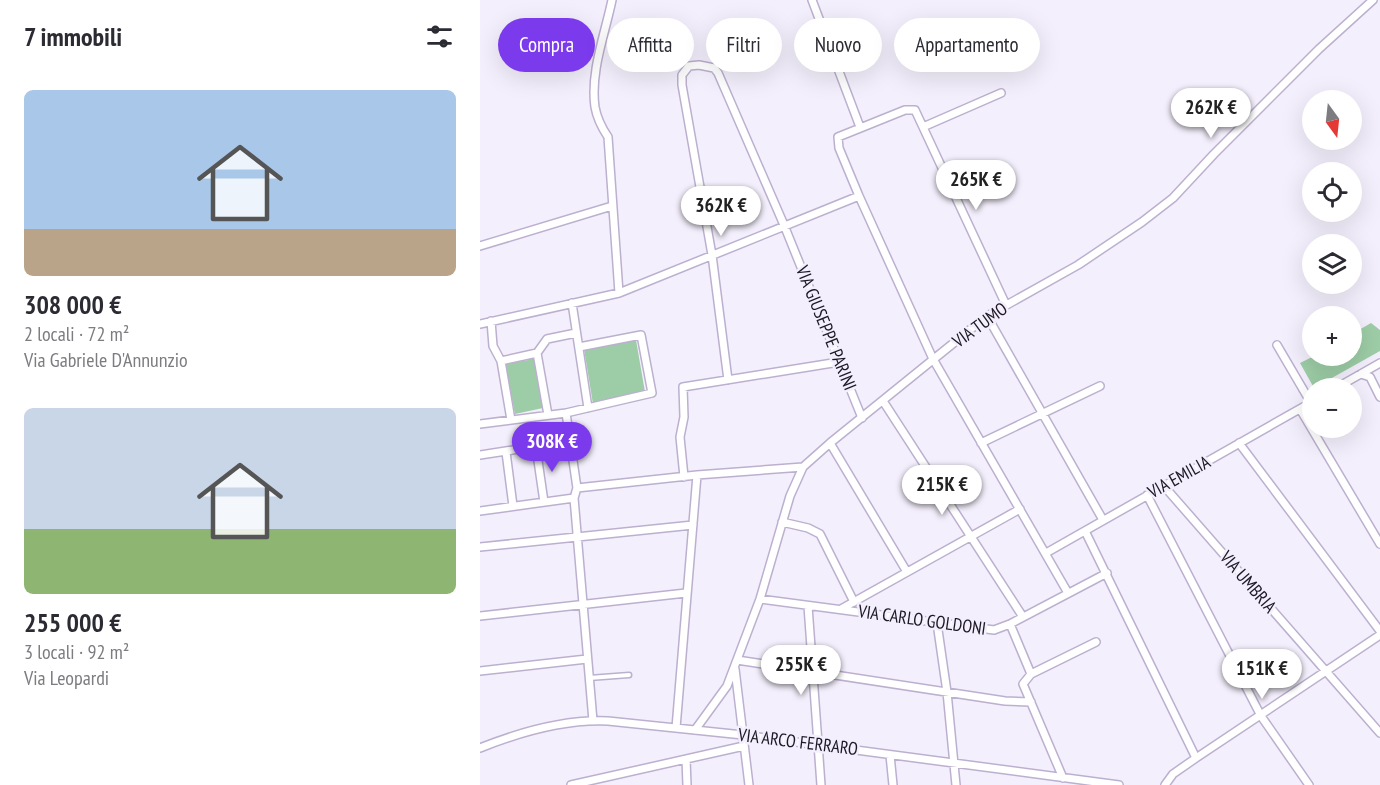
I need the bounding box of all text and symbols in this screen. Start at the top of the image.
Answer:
chip: Compra [498,18,595,72]
chip: Affitta [607,18,694,72]
chip: Filtri [706,18,782,72]
chip: Nuovo [794,18,882,72]
chip: Appartamento [894,18,1040,72]
text: 7 immobili [24,20,122,53]
icon: filters [423,20,456,53]
pin: 262K € [1162,88,1260,139]
north arrow [1302,90,1362,150]
map controls [1302,90,1362,438]
text: 262K € [1185,94,1237,120]
icon: home [186,129,294,237]
pin: 265K € [927,160,1025,211]
button: locate [1302,162,1362,222]
text: 265K € [950,166,1002,192]
pin: 362K € [672,186,770,237]
text: 362K € [695,192,747,218]
button: layers [1302,234,1362,294]
street label: VIA GIUSEPPE PARINI [791,261,862,393]
text: 308 000 € [24,288,122,321]
street label: VIA TUMO [947,297,1012,353]
button: + [1302,306,1362,366]
text: 2 locali · 72 m² [24,321,129,347]
text: Via Gabriele D'Annunzio [24,347,188,373]
button: − [1302,378,1362,438]
pin: 308K € [503,422,601,473]
text: 308K € [526,428,578,454]
icon: home [186,447,294,555]
street label: VIA EMILIA [1143,450,1214,504]
pin: 215K € [893,465,991,516]
text: 215K € [916,471,968,497]
street label: VIA UMBRIA [1214,545,1282,618]
street label: VIA CARLO GOLDONI [856,599,987,640]
text: 255 000 € [24,606,122,639]
text: 3 locali · 92 m² [24,639,129,665]
pin: 255K € [752,645,850,696]
pin: 151K € [1213,649,1311,700]
text: 255K € [775,651,827,677]
text: 151K € [1236,655,1288,681]
text: Via Leopardi [24,665,109,691]
street label: VIA ARCO FERRARO [736,723,859,760]

